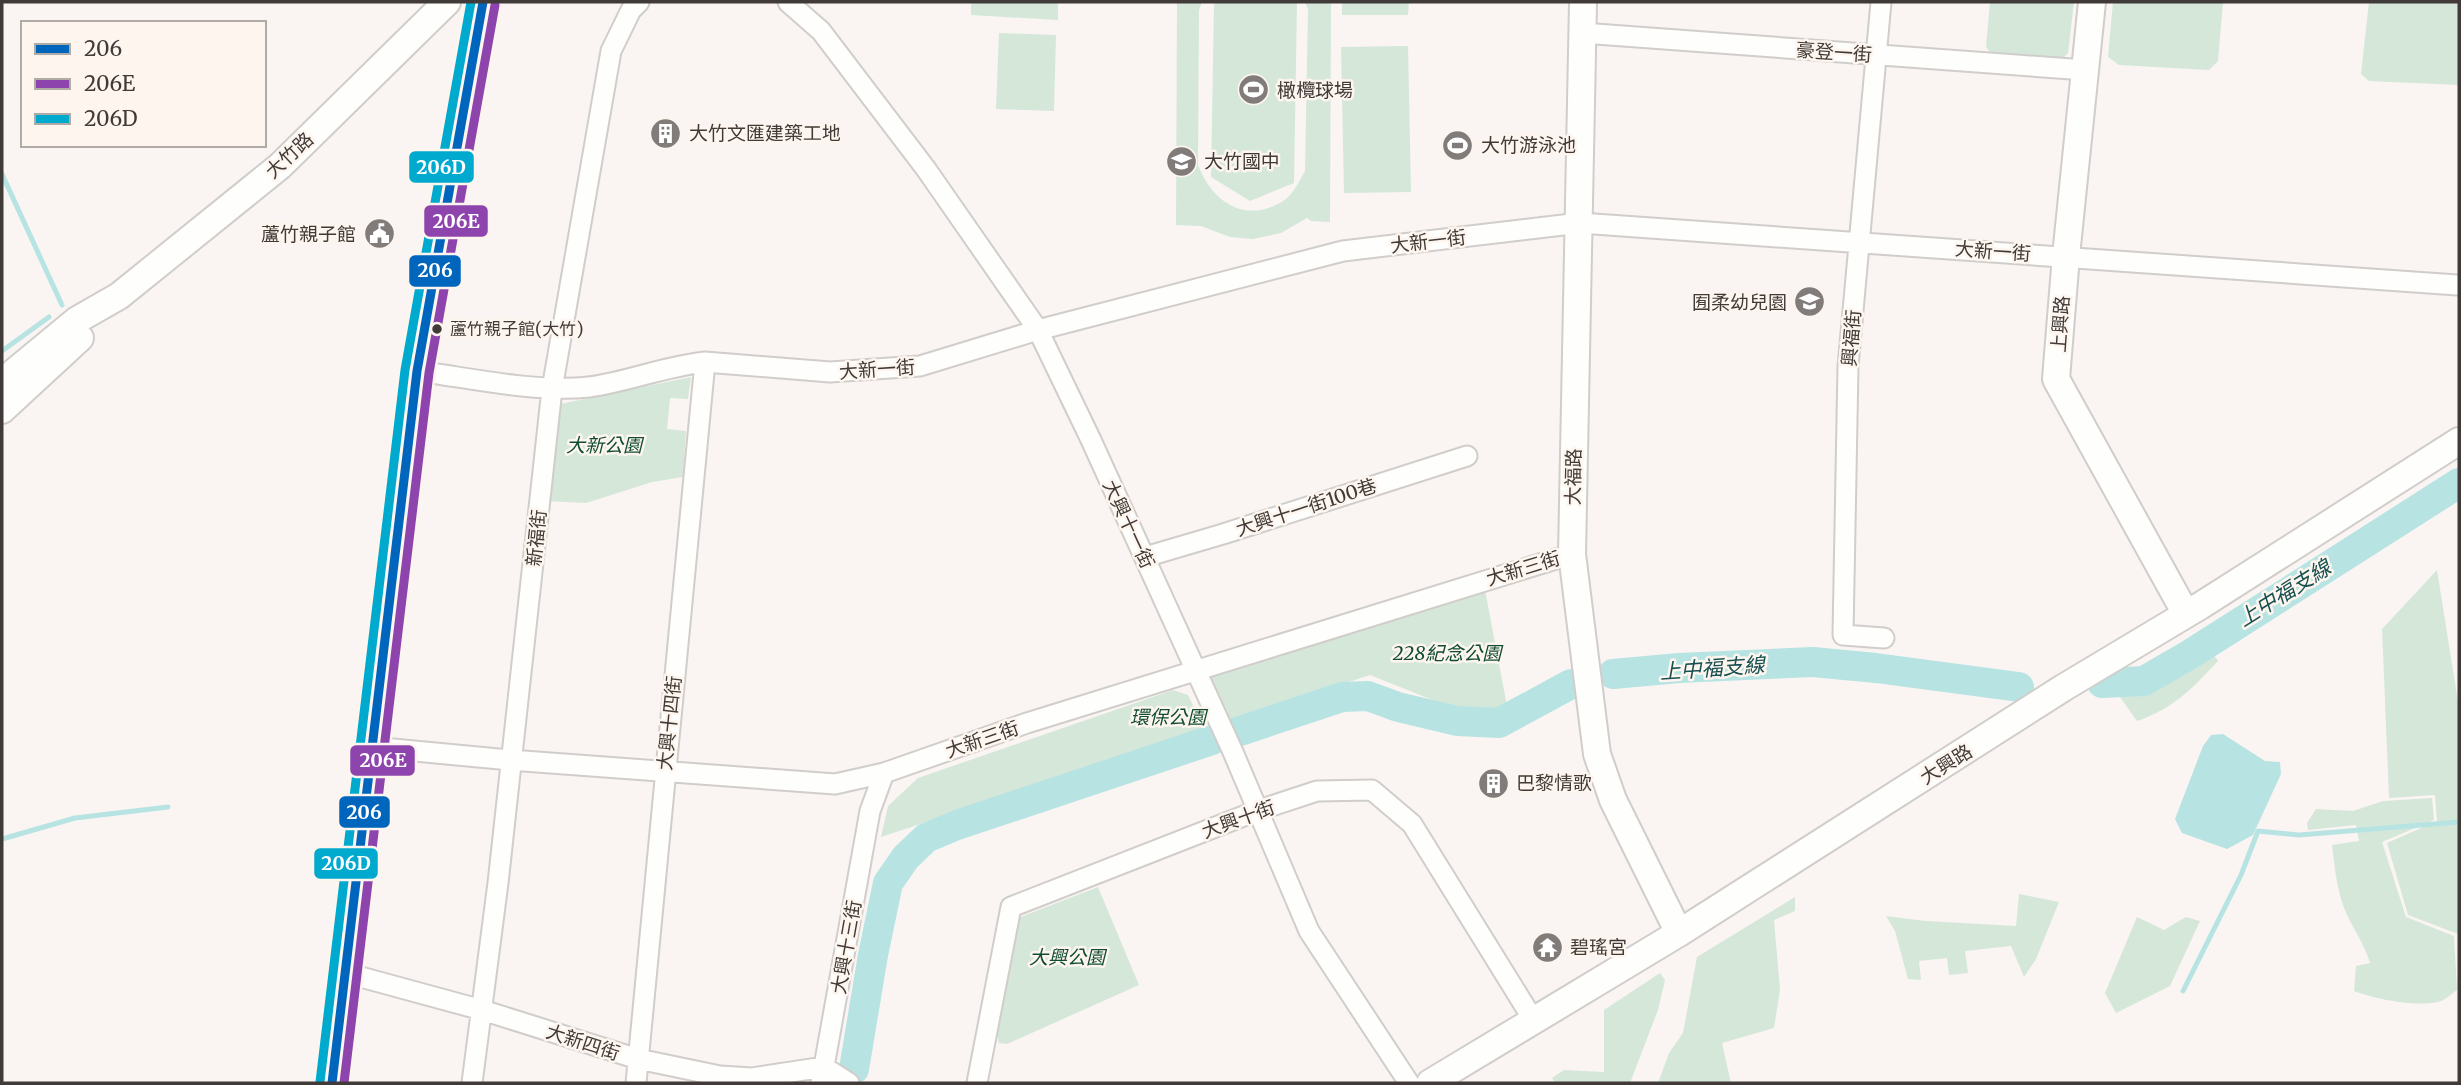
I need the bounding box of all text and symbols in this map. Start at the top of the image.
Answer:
legend [21,21,266,147]
text: 206 [84,35,122,62]
street label: 豪登一街 [1795,37,1873,67]
text: 206E [84,70,136,97]
sports icon: 橄欖球場 [1237,73,1271,107]
place label: 橄欖球場 [1277,78,1353,102]
text: 206D [84,105,138,132]
building icon: 大竹文匯建築工地 [649,116,683,150]
place label: 大竹文匯建築工地 [689,121,841,145]
street label: 大竹路 [260,127,318,183]
sports icon: 大竹游泳池 [1441,128,1475,162]
place label: 大竹游泳池 [1481,133,1576,157]
school or university icon: 大竹國中 [1164,144,1198,178]
place label: 大竹國中 [1204,149,1280,173]
line badge: 206D [408,150,475,184]
text: 206D [416,155,466,179]
line badge: 206E [423,204,489,238]
text: 206E [432,209,480,233]
public building icon: 蘆竹親子館 [362,217,396,251]
place label: 蘆竹親子館 [261,222,356,246]
street label: 大新一街 [1389,224,1467,258]
street label: 大新一街 [1954,236,2032,266]
line badge: 206 [408,254,462,288]
text: 206 [417,258,453,282]
school or university icon: 囿柔幼兒園 [1793,285,1827,319]
place label: 囿柔幼兒園 [1692,290,1787,314]
street label: 上興路 [2046,295,2074,353]
street label: 興福街 [1837,309,1865,367]
place label: 蘆竹親子館(大竹) [450,318,584,340]
marker: 蘆竹親子館(大竹) [430,322,444,336]
street label: 大新一街 [838,354,916,384]
park label: 大新公園 [566,433,645,457]
street label: 大福路 [1561,448,1585,506]
street label: 大興十一街100巷 [1233,473,1379,541]
street label: 大興十一街 [1098,476,1160,572]
street label: 新福街 [521,508,551,568]
street label: 大新三街 [1483,545,1563,591]
water label: 上中福支線 [2232,553,2337,632]
park label: 228紀念公園 [1392,641,1504,665]
water label: 上中福支線 [1659,651,1767,685]
street label: 大興十四街 [652,674,686,772]
park label: 環保公園 [1130,705,1209,729]
street label: 大新三街 [942,715,1022,763]
street label: 大興路 [1915,739,1977,789]
line badge: 206E [349,744,416,777]
text: 206E [359,748,407,772]
building icon: 巴黎情歌 [1476,766,1510,800]
place label: 巴黎情歌 [1516,771,1592,795]
line badge: 206 [338,795,391,829]
street label: 大興十街 [1198,795,1278,843]
text: 206 [346,800,382,824]
line badge: 206D [313,847,379,880]
text: 206D [321,851,371,875]
street label: 大興十三街 [826,898,866,996]
temple icon: 碧瑤宮 [1530,930,1564,964]
place label: 碧瑤宮 [1570,935,1627,959]
park label: 大興公園 [1029,945,1108,969]
street label: 大新四街 [543,1019,623,1065]

